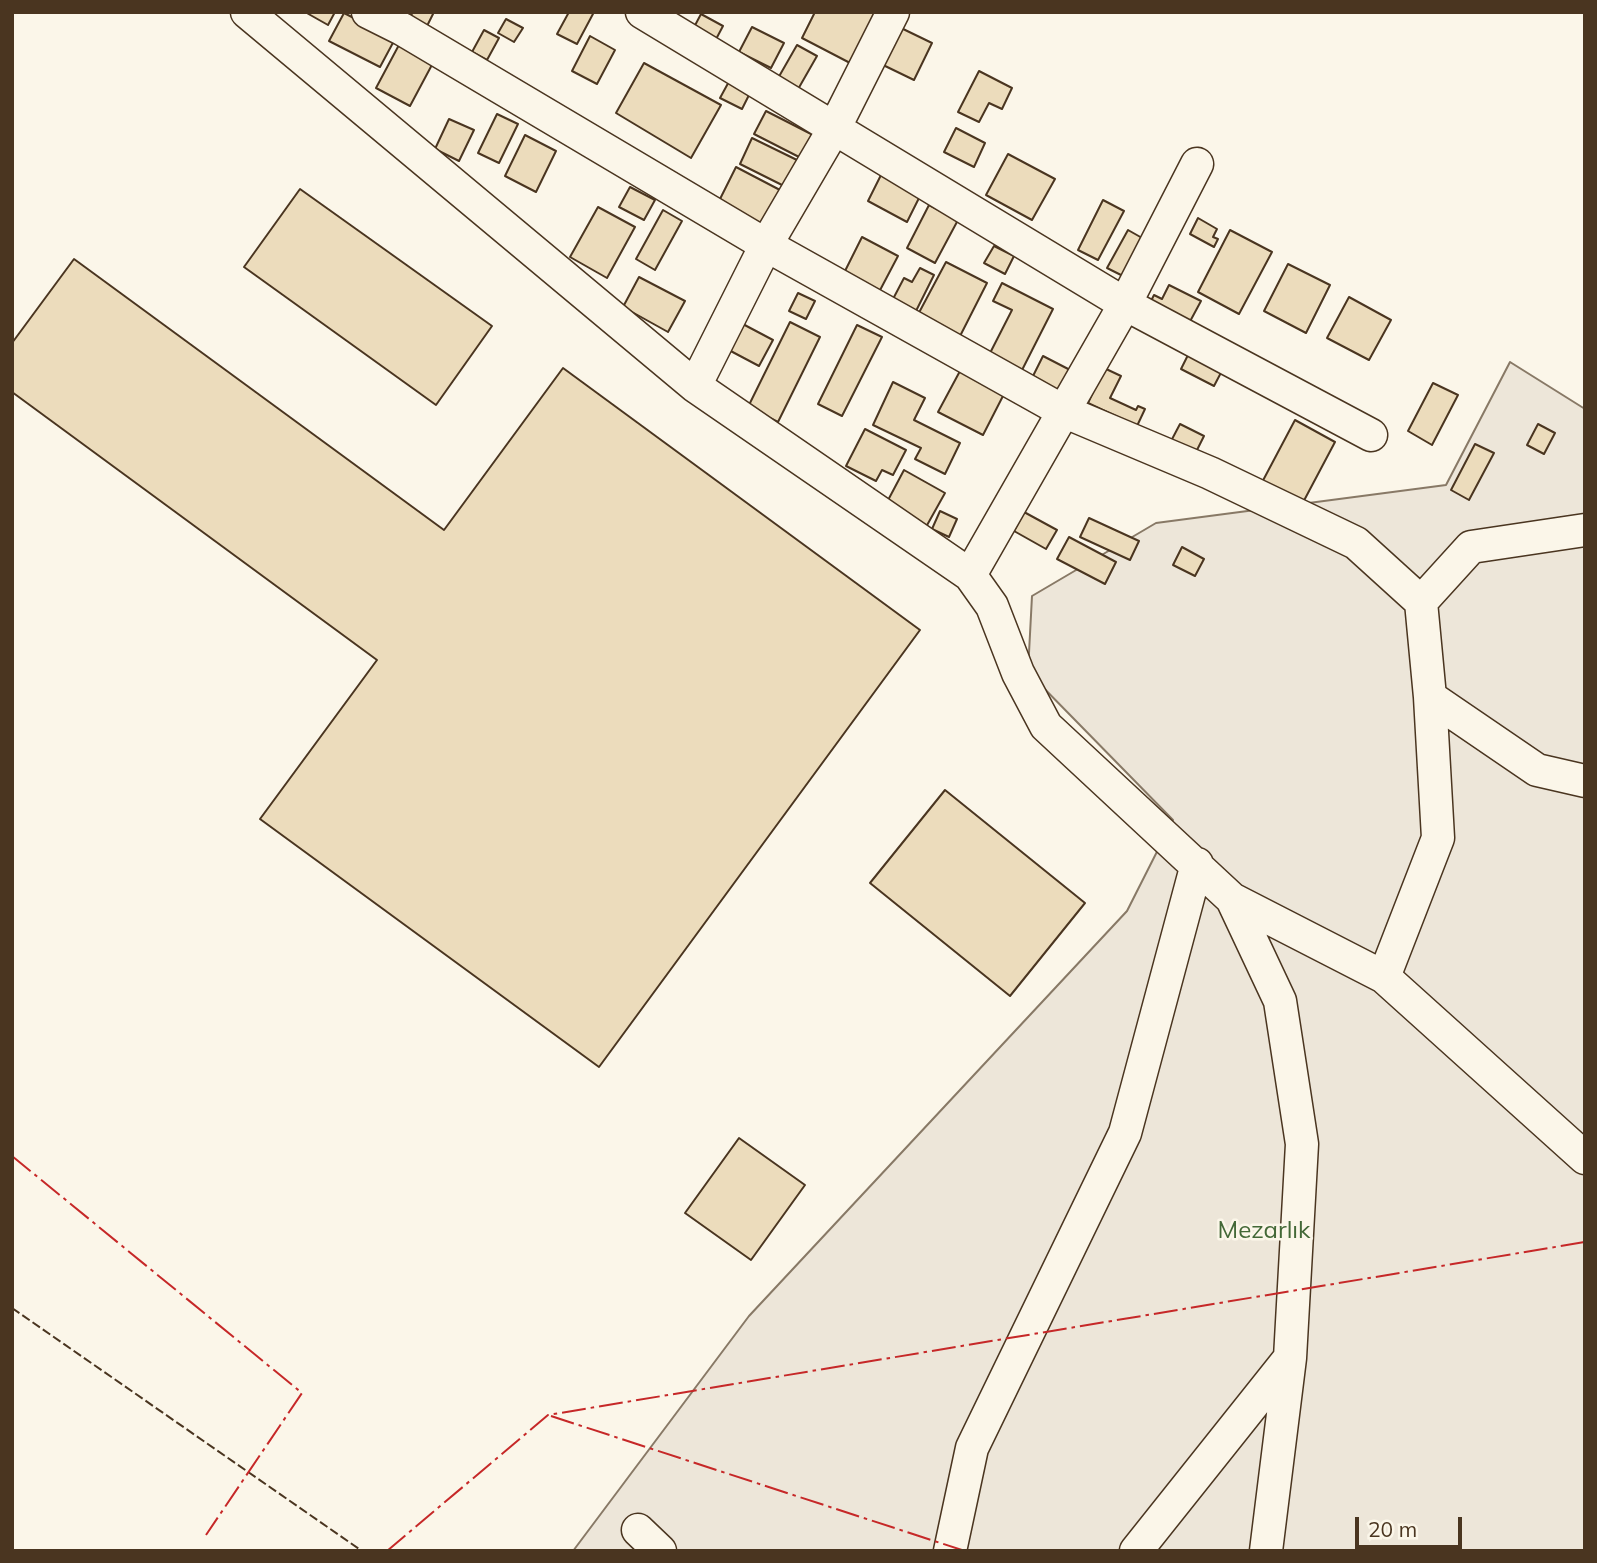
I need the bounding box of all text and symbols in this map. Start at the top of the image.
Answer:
park label: Mezarlık [1218,1217,1310,1245]
scale bar [1359,1504,1466,1548]
text: 20 m [1368,1516,1417,1542]

